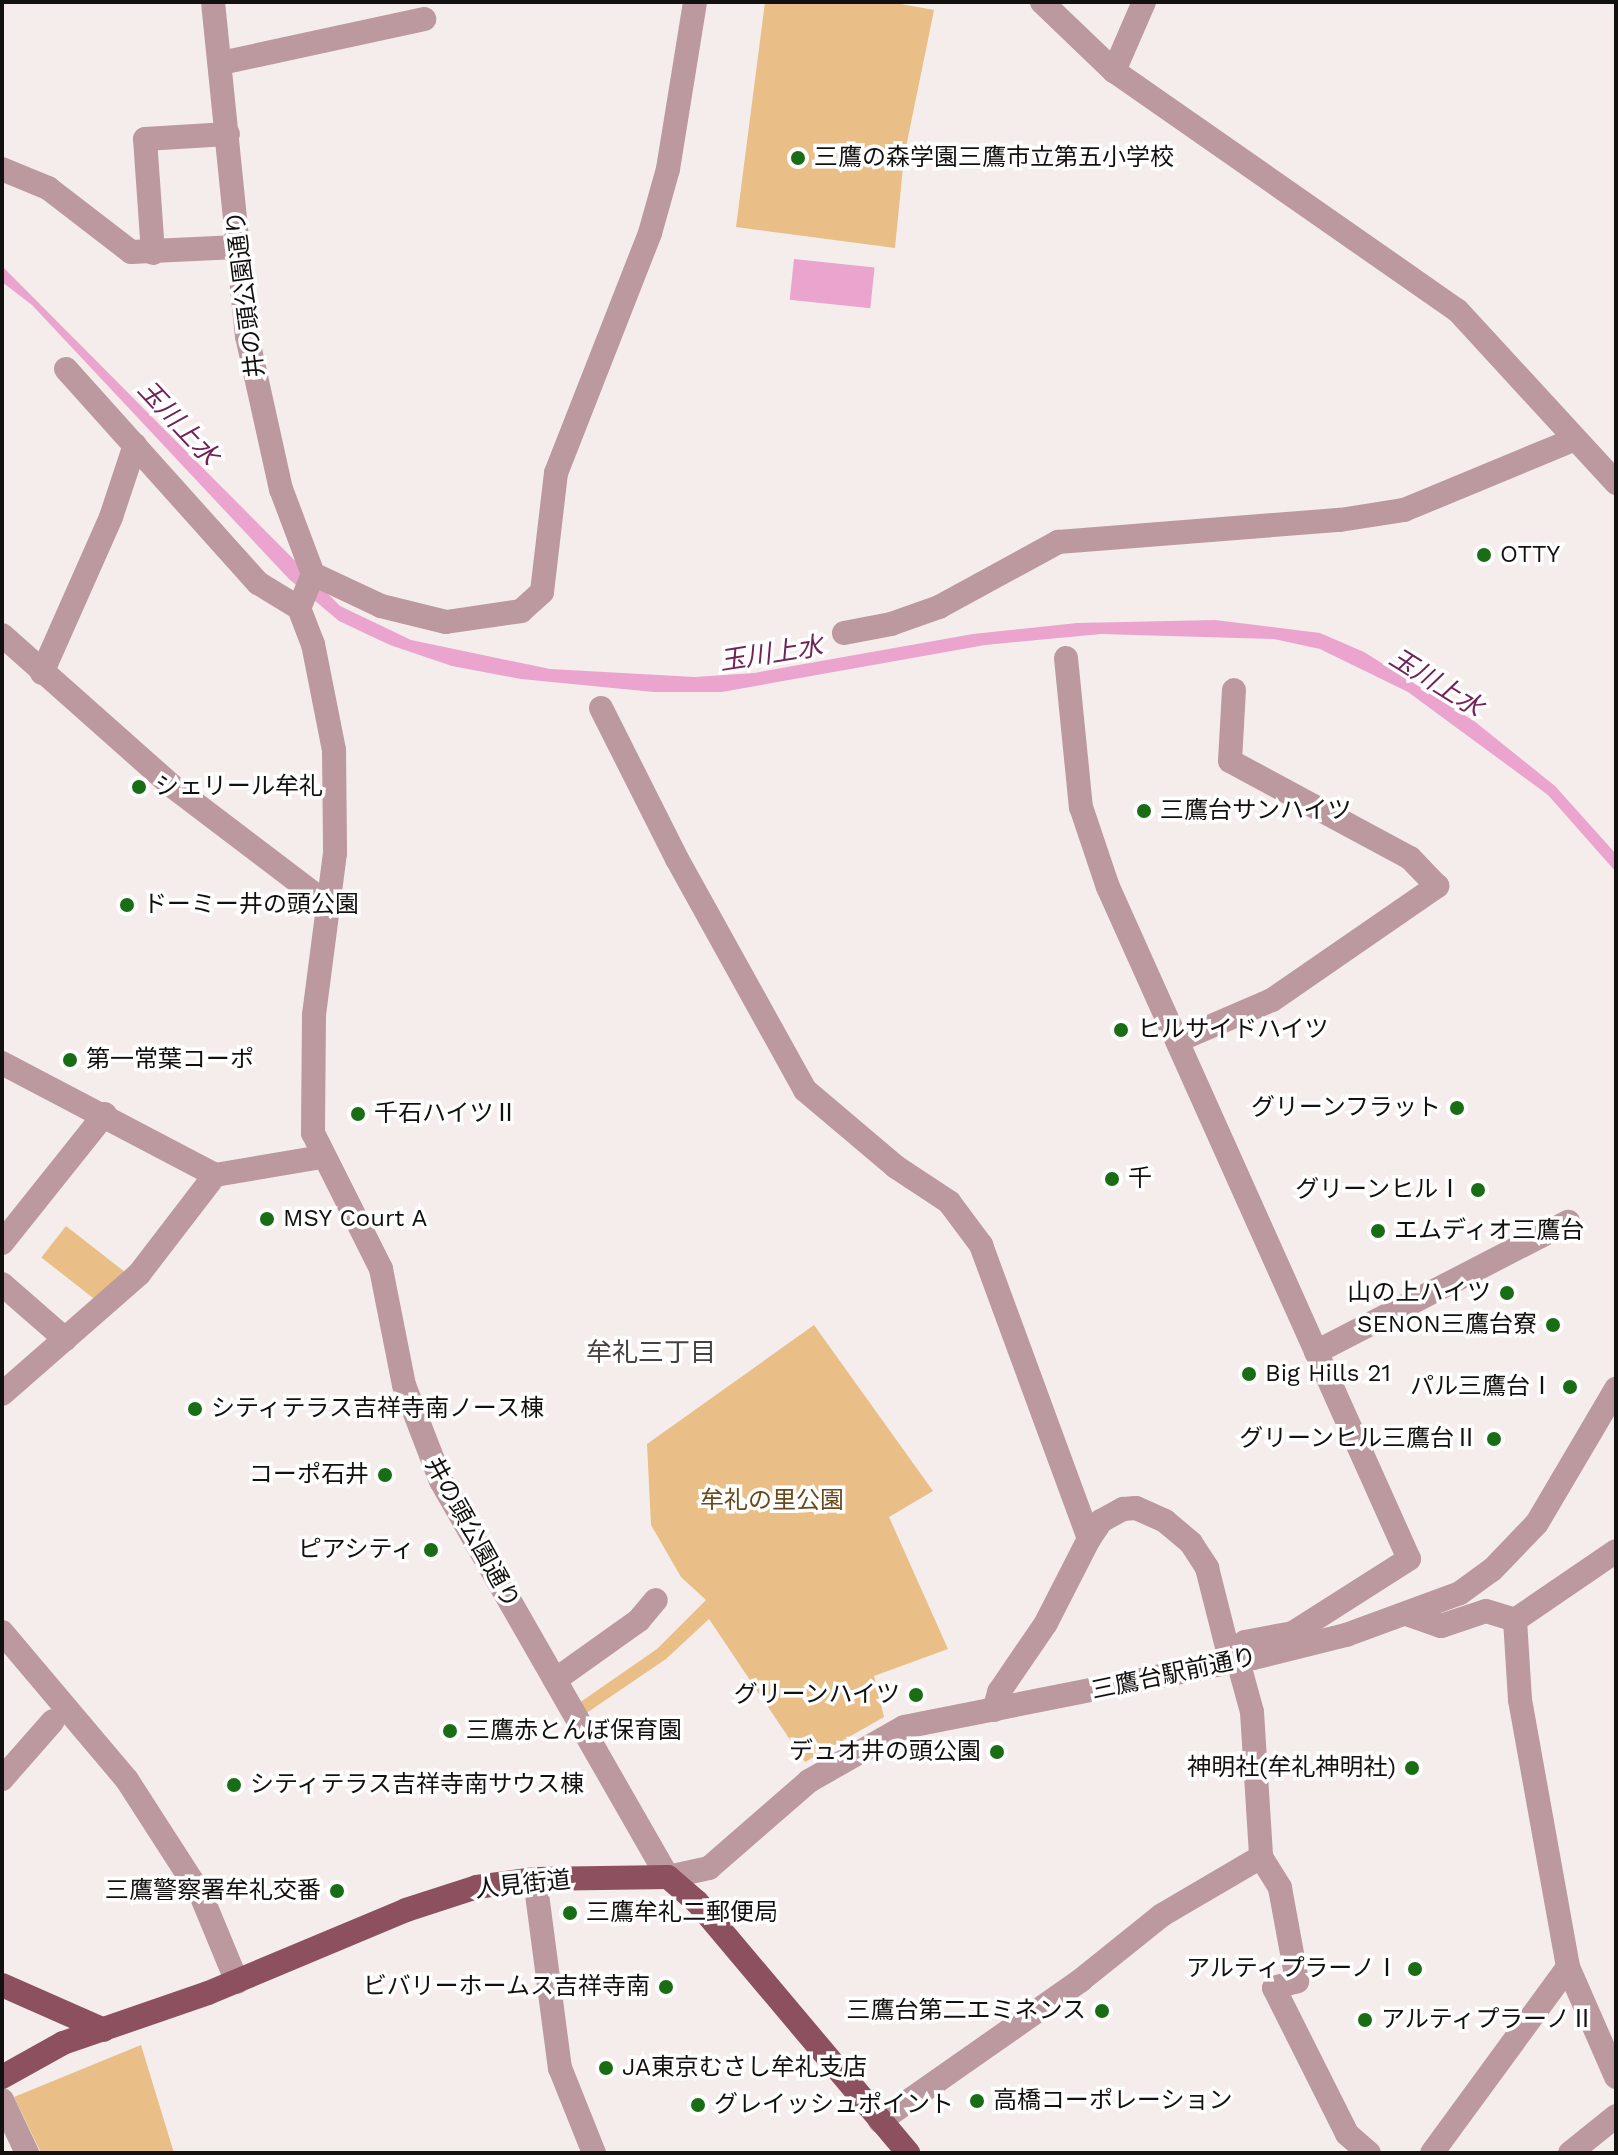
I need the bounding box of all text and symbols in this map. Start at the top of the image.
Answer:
place label: 三鷹の森学園三鷹市立第五小学校 [814,144,1174,172]
marker: 三鷹の森学園三鷹市立第五小学校 [789,149,807,167]
street label: 井の頭公園通り [221,209,271,379]
water label: 玉川上水 [131,374,225,472]
place label: OTTY [1500,541,1560,569]
marker: OTTY [1475,546,1493,564]
water label: 玉川上水 [717,630,825,678]
water label: 玉川上水 [1384,642,1488,724]
place label: シェリール牟礼 [155,773,323,801]
marker: シェリール牟礼 [130,778,148,796]
place label: 三鷹台サンハイツ [1160,797,1352,825]
marker: 三鷹台サンハイツ [1135,802,1153,820]
place label: ドーミー井の頭公園 [143,891,359,919]
marker: ドーミー井の頭公園 [118,896,136,914]
place label: ヒルサイドハイツ [1137,1016,1329,1044]
marker: ヒルサイドハイツ [1112,1021,1130,1039]
place label: 第一常葉コーポ [86,1046,254,1074]
marker: 第一常葉コーポ [61,1051,79,1069]
place label: グリーンフラット [1249,1094,1441,1122]
marker: グリーンフラット [1448,1099,1466,1117]
place label: 千石ハイツⅡ [374,1100,518,1128]
marker: 千石ハイツⅡ [349,1105,367,1123]
place label: 千 [1128,1165,1152,1193]
marker: 千 [1103,1170,1121,1188]
place label: グリーンヒルⅠ [1294,1176,1462,1204]
marker: グリーンヒルⅠ [1469,1181,1487,1199]
place label: MSY Court A [283,1205,429,1233]
marker: MSY Court A [258,1210,276,1228]
place label: エムディオ三鷹台 [1394,1217,1586,1245]
marker: エムディオ三鷹台 [1369,1222,1387,1240]
place label: 山の上ハイツ [1347,1279,1491,1307]
marker: 山の上ハイツ [1498,1284,1516,1302]
place label: SENON三鷹台寮 [1357,1311,1537,1339]
marker: SENON三鷹台寮 [1544,1316,1562,1334]
district label: 牟礼三丁目 [586,1337,716,1369]
place label: Big Hills 21 [1265,1360,1391,1388]
marker: Big Hills 21 [1240,1365,1258,1383]
place label: パル三鷹台Ⅰ [1410,1373,1554,1401]
marker: パル三鷹台Ⅰ [1561,1378,1579,1396]
place label: シティテラス吉祥寺南ノース棟 [211,1395,547,1423]
marker: シティテラス吉祥寺南ノース棟 [186,1400,204,1418]
place label: グリーンヒル三鷹台Ⅱ [1238,1425,1478,1453]
marker: グリーンヒル三鷹台Ⅱ [1485,1430,1503,1448]
street label: 井の頭公園通り [419,1453,525,1613]
place label: コーポ石井 [249,1461,369,1489]
marker: コーポ石井 [376,1466,394,1484]
park label: 牟礼の里公園 [700,1487,844,1515]
place label: ピアシティ [295,1536,415,1564]
marker: ピアシティ [422,1541,440,1559]
street label: 三鷹台駅前通り [1089,1642,1259,1706]
place label: グリーンハイツ [732,1681,900,1709]
marker: グリーンハイツ [907,1686,925,1704]
place label: 三鷹赤とんぼ保育園 [466,1717,682,1745]
marker: 三鷹赤とんぼ保育園 [441,1722,459,1740]
place label: デュオ井の頭公園 [789,1738,981,1766]
marker: デュオ井の頭公園 [988,1743,1006,1761]
place label: 神明社(牟礼神明社) [1187,1754,1396,1782]
marker: 神明社(牟礼神明社) [1403,1759,1421,1777]
place label: シティテラス吉祥寺南サウス棟 [250,1771,586,1799]
marker: シティテラス吉祥寺南サウス棟 [225,1776,243,1794]
street label: 人見街道 [474,1866,572,1904]
place label: 三鷹警察署牟礼交番 [105,1877,321,1905]
marker: 三鷹警察署牟礼交番 [328,1882,346,1900]
place label: 三鷹牟礼二郵便局 [586,1899,778,1927]
marker: 三鷹牟礼二郵便局 [561,1904,579,1922]
place label: アルティプラーノⅠ [1183,1955,1399,1983]
marker: アルティプラーノⅠ [1406,1960,1424,1978]
place label: ビバリーホームス吉祥寺南 [362,1973,650,2001]
marker: ビバリーホームス吉祥寺南 [657,1978,675,1996]
place label: 三鷹台第二エミネンス [846,1997,1086,2025]
marker: 三鷹台第二エミネンス [1093,2002,1111,2020]
place label: アルティプラーノⅡ [1381,2006,1597,2034]
marker: アルティプラーノⅡ [1356,2011,1374,2029]
place label: JA東京むさし牟礼支店 [622,2054,867,2082]
marker: JA東京むさし牟礼支店 [597,2059,615,2077]
place label: 高橋コーポレーション [993,2087,1233,2115]
place label: グレイッシュポイント [714,2091,954,2119]
marker: 高橋コーポレーション [968,2092,986,2110]
marker: グレイッシュポイント [689,2096,707,2114]

